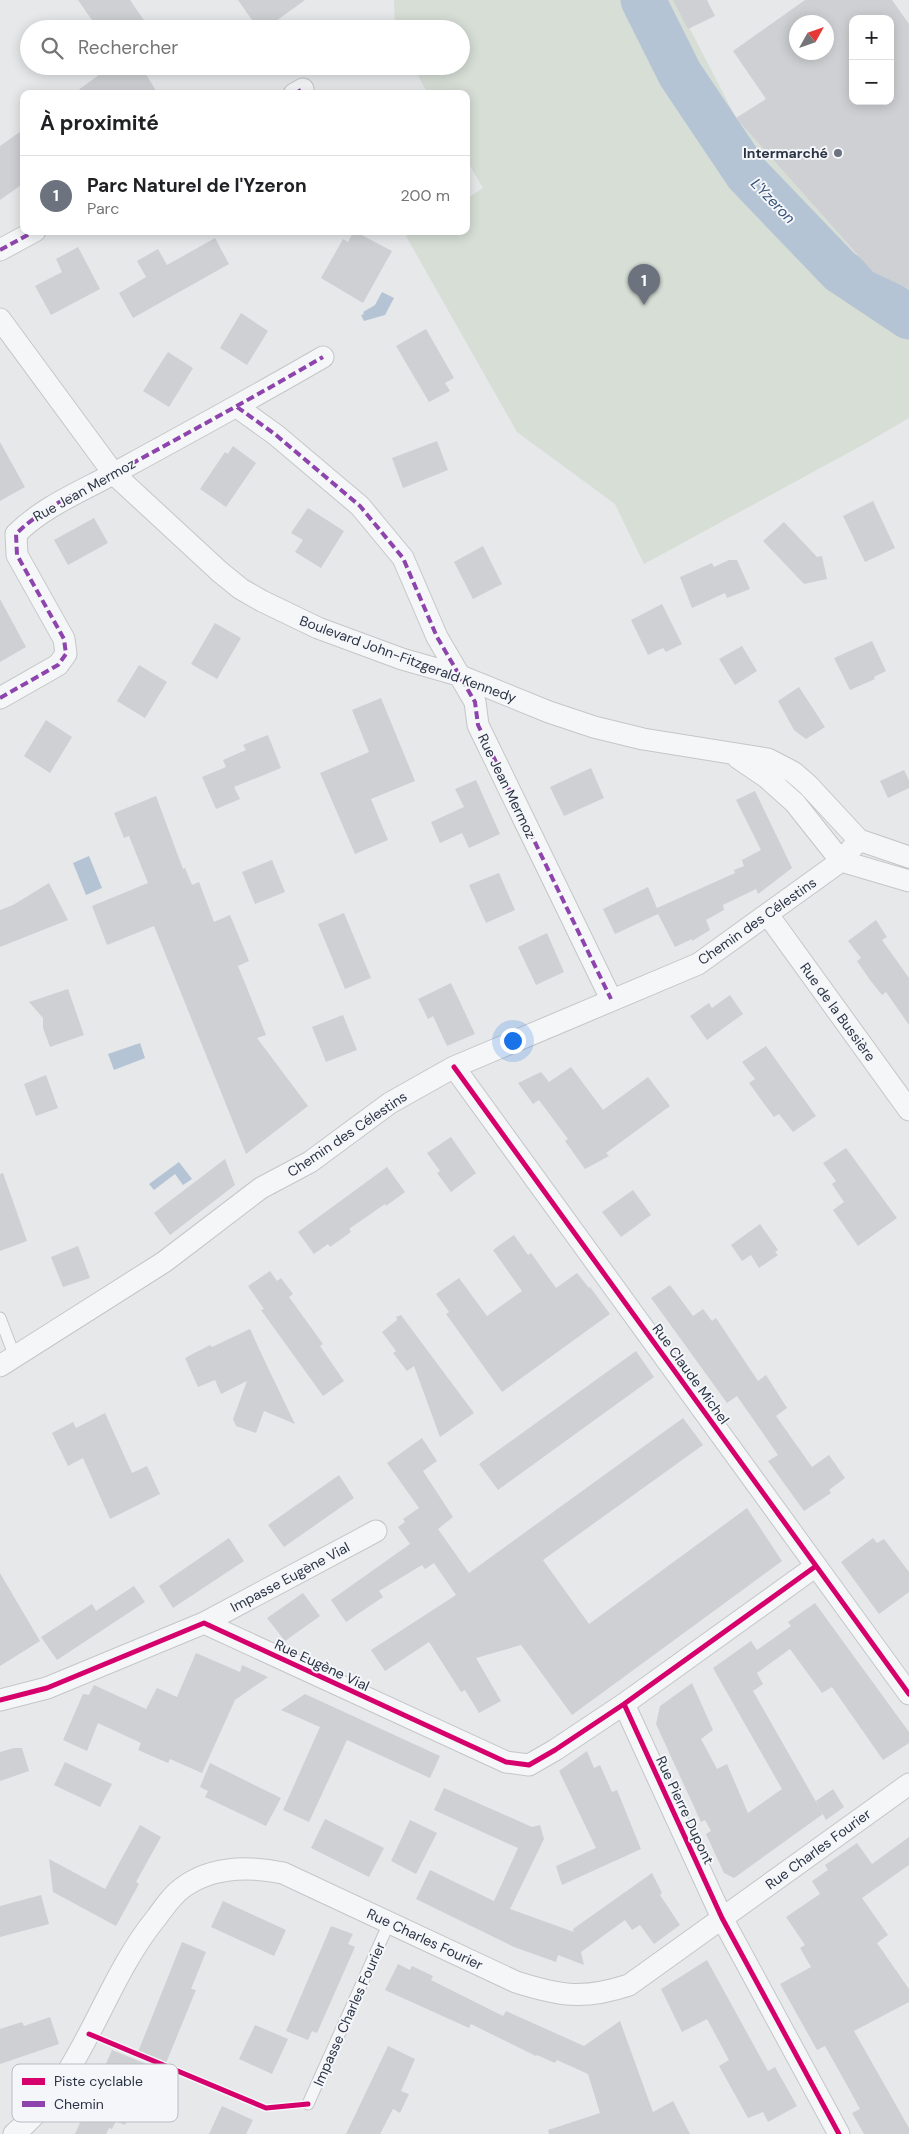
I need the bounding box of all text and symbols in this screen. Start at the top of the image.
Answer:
north arrow [789,15,834,60]
map controls [849,15,894,105]
button: + [849,15,894,60]
search box [20,20,470,75]
icon: search [38,34,66,62]
text: Rechercher [78,35,178,60]
button: − [849,60,894,105]
text: À proximité [40,109,159,137]
place label: Intermarché [743,144,828,162]
marker: Intermarché [832,147,844,159]
text: Parc Naturel de l'Yzeron [87,173,307,198]
water label: L'Yzeron [746,174,800,228]
text: 1 [53,185,59,206]
text: 200 m [401,185,450,206]
text: Parc [87,198,119,219]
pin: 1 [628,264,660,305]
street label: Rue Jean Mermoz [30,454,138,526]
street label: Boulevard John-Fitzgerald Kennedy [297,611,519,707]
street label: Rue Jean Mermoz [474,731,540,841]
street label: Chemin des Célestins [694,873,820,969]
street label: Rue de la Bussière [796,959,880,1065]
your location [500,1028,526,1054]
street label: Chemin des Célestins [284,1087,410,1181]
street label: Rue Claude Michel [649,1320,733,1428]
street label: Impasse Eugène Vial [227,1538,353,1616]
street label: Rue Eugène Vial [272,1635,372,1695]
street label: Rue Pierre Dupont [652,1753,718,1867]
street label: Rue Charles Fourier [762,1805,874,1893]
street label: Rue Charles Fourier [364,1904,486,1974]
street label: Impasse Charles Fourier [309,1939,389,2089]
legend [12,2064,178,2122]
text: Piste cyclable [54,2072,143,2090]
text: Chemin [54,2095,104,2113]

